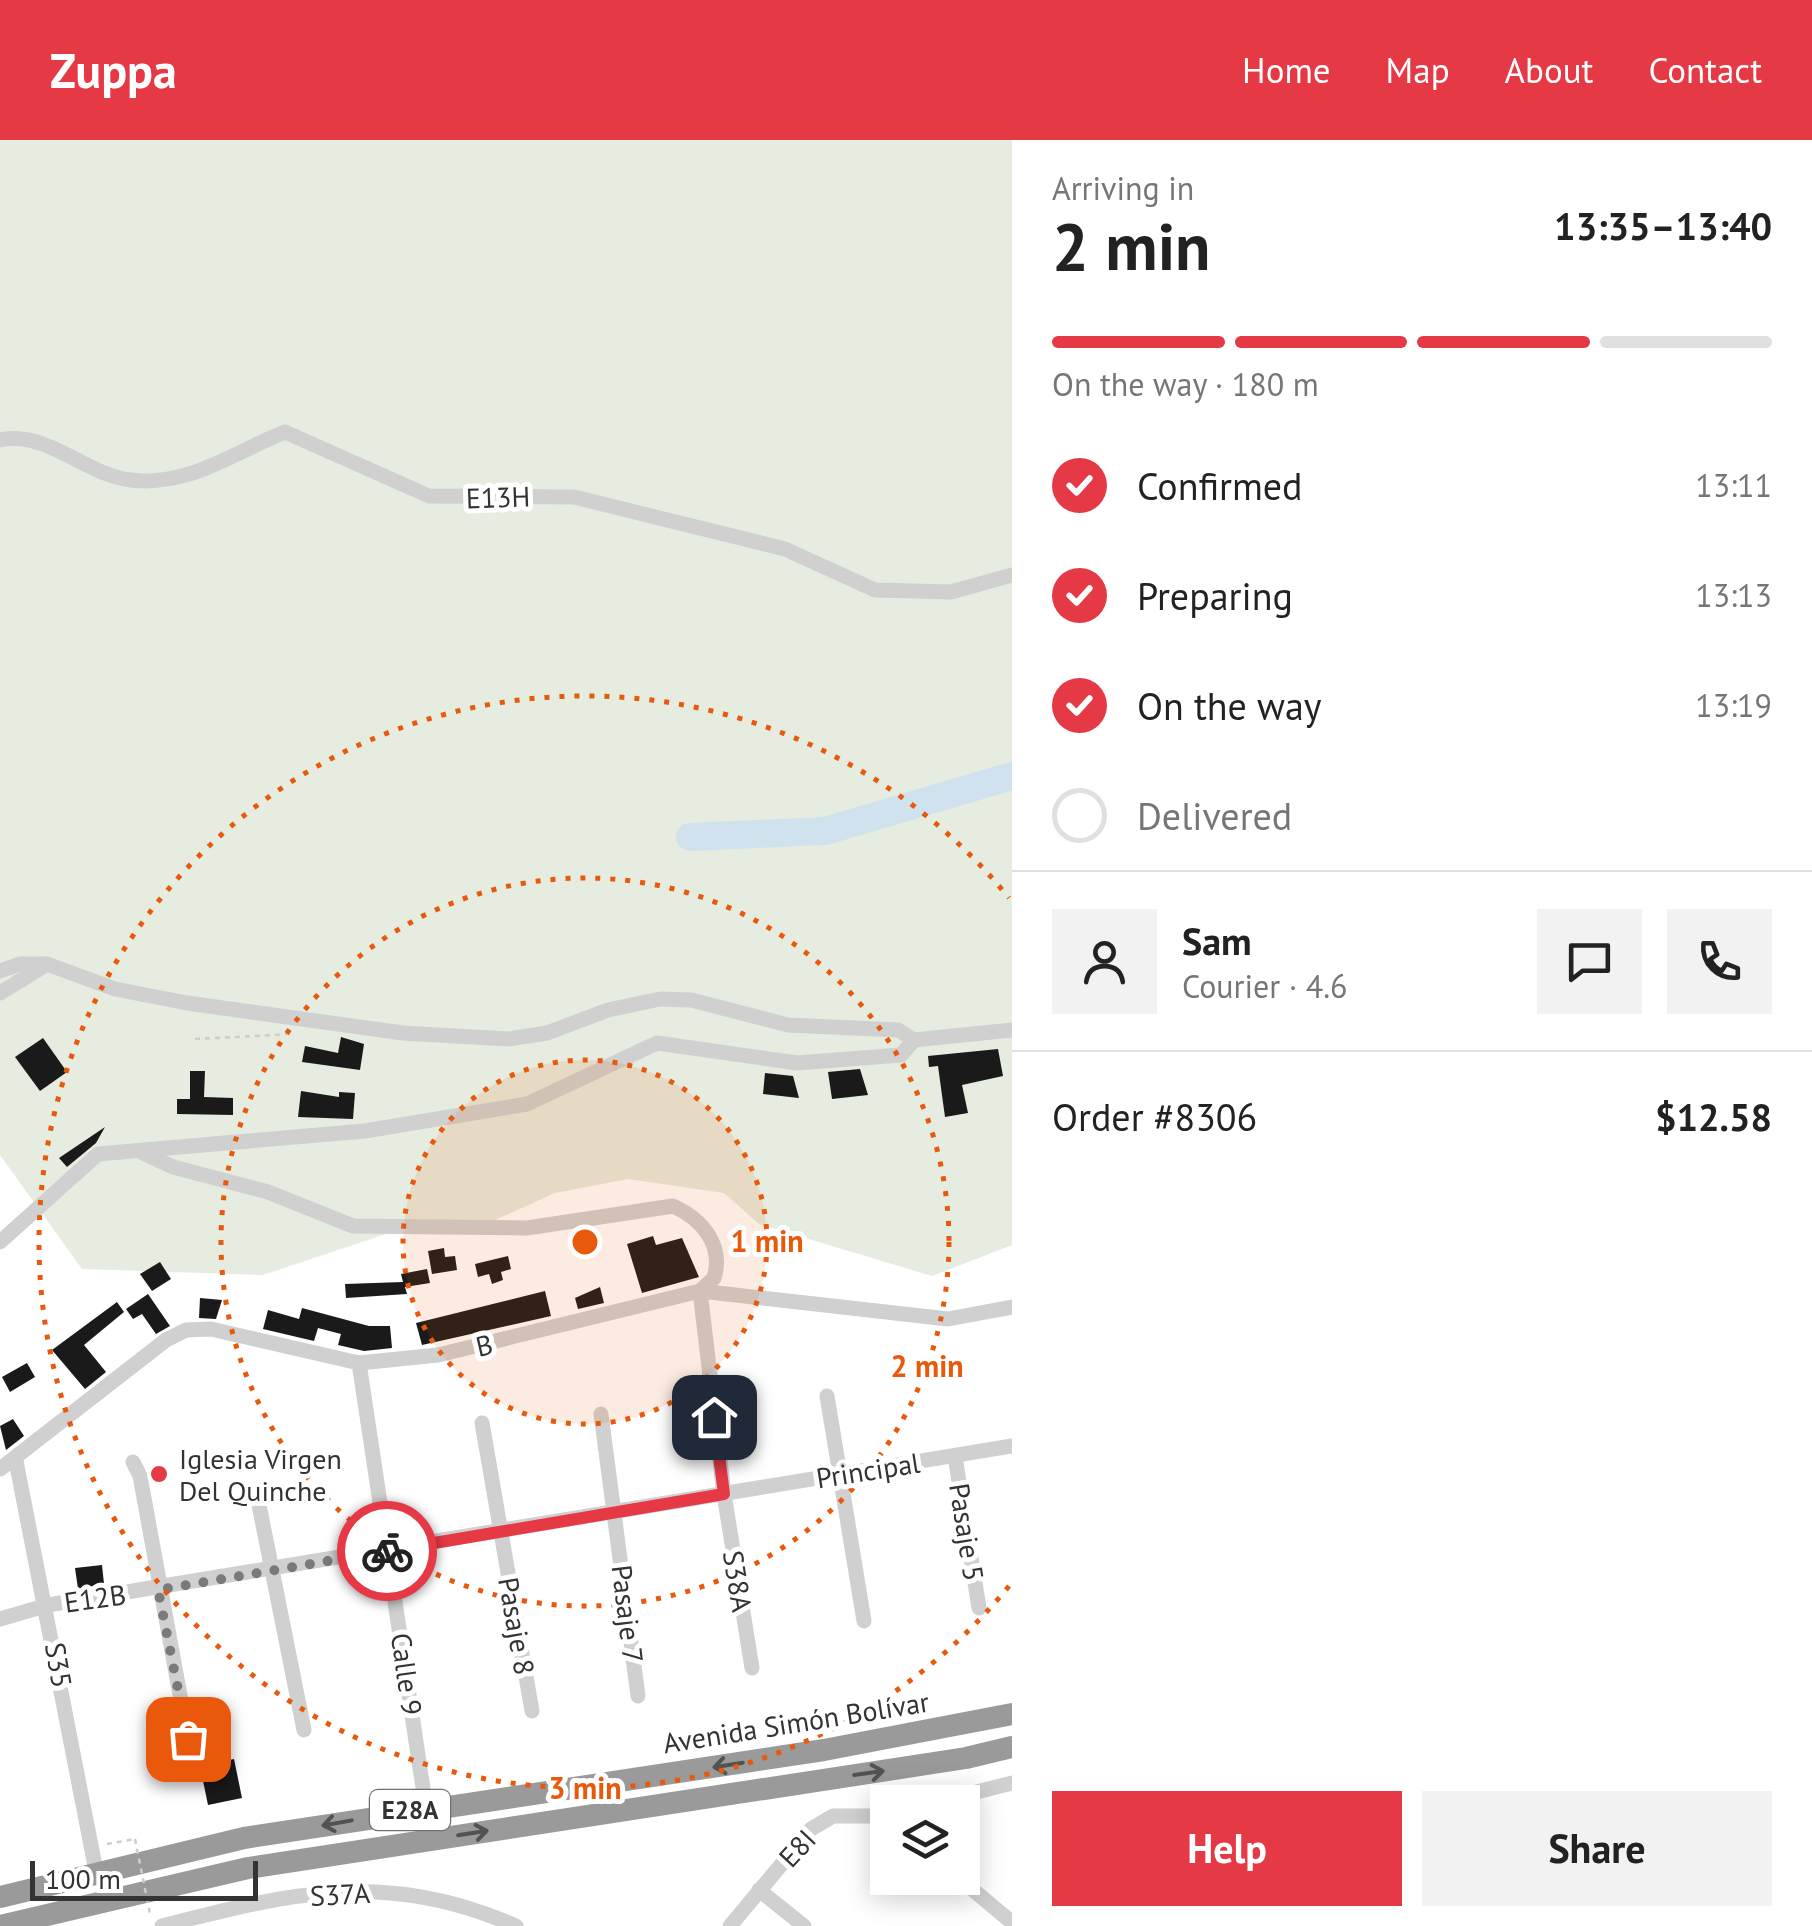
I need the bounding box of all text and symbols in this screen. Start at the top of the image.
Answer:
text: Zuppa [50,39,177,101]
text: Home [1242,47,1331,93]
text: Map [1386,47,1450,93]
text: About [1505,47,1593,93]
text: Contact [1648,47,1762,93]
text: Arriving in [1052,167,1194,209]
text: 13:35–13:40 [1554,201,1772,250]
text: 2 min [1052,204,1211,288]
text: On the way · 180 m [1052,363,1319,405]
icon: check [1052,458,1107,513]
text: Confirmed [1137,461,1303,510]
text: 13:11 [1695,464,1772,506]
street label: E13H [465,477,531,517]
icon: check [1052,568,1107,623]
text: Preparing [1137,571,1293,620]
text: 13:13 [1695,574,1772,616]
icon: check [1052,678,1107,733]
text: On the way [1137,681,1322,730]
text: 13:19 [1695,684,1772,726]
text: Delivered [1137,791,1292,840]
button: person [1052,909,1157,1014]
button: chat [1537,909,1642,1014]
button: phone [1667,909,1772,1014]
text: Sam [1182,916,1252,965]
text: Courier · 4.6 [1182,965,1348,1007]
text: Order #8306 [1052,1092,1257,1141]
text: $12.58 [1655,1092,1772,1141]
text: 1 min [730,1221,804,1260]
centre of rings [567,1224,603,1260]
street label: B [472,1325,496,1365]
text: 2 min [890,1346,964,1385]
pin [672,1375,757,1460]
icon: home [687,1390,742,1445]
place label: Iglesia Virgen Del Quinche [179,1440,342,1509]
street label: Principal [814,1444,922,1496]
marker: Iglesia Virgen Del Quinche [148,1463,170,1485]
street label: Pasaje 5 [941,1480,993,1584]
courier [337,1501,437,1601]
icon: bike [360,1524,415,1579]
street label: S38A [715,1548,761,1615]
street label: Pasaje 7 [604,1563,652,1665]
street label: Pasaje 8 [490,1574,544,1678]
street label: E12B [62,1575,128,1621]
street label: Calle 9 [383,1630,431,1718]
street label: S35 [37,1639,81,1691]
street label: Avenida Simón Bolívar [660,1683,932,1761]
pin [146,1697,231,1782]
icon: bag [161,1712,216,1767]
one-way arrow [712,1756,745,1775]
one-way arrow [852,1763,884,1782]
text: 3 min [548,1768,622,1807]
map controls [870,1785,980,1895]
button: layers [870,1785,980,1895]
road number: E28A [370,1790,450,1830]
button: Help [1052,1791,1402,1906]
button: Share [1422,1791,1772,1906]
one-way arrow [322,1814,354,1832]
street label: E8I [770,1821,824,1875]
one-way arrow [456,1823,489,1842]
scale bar [30,1856,258,1900]
text: 100 m [45,1860,121,1897]
street label: S37A [309,1874,372,1914]

